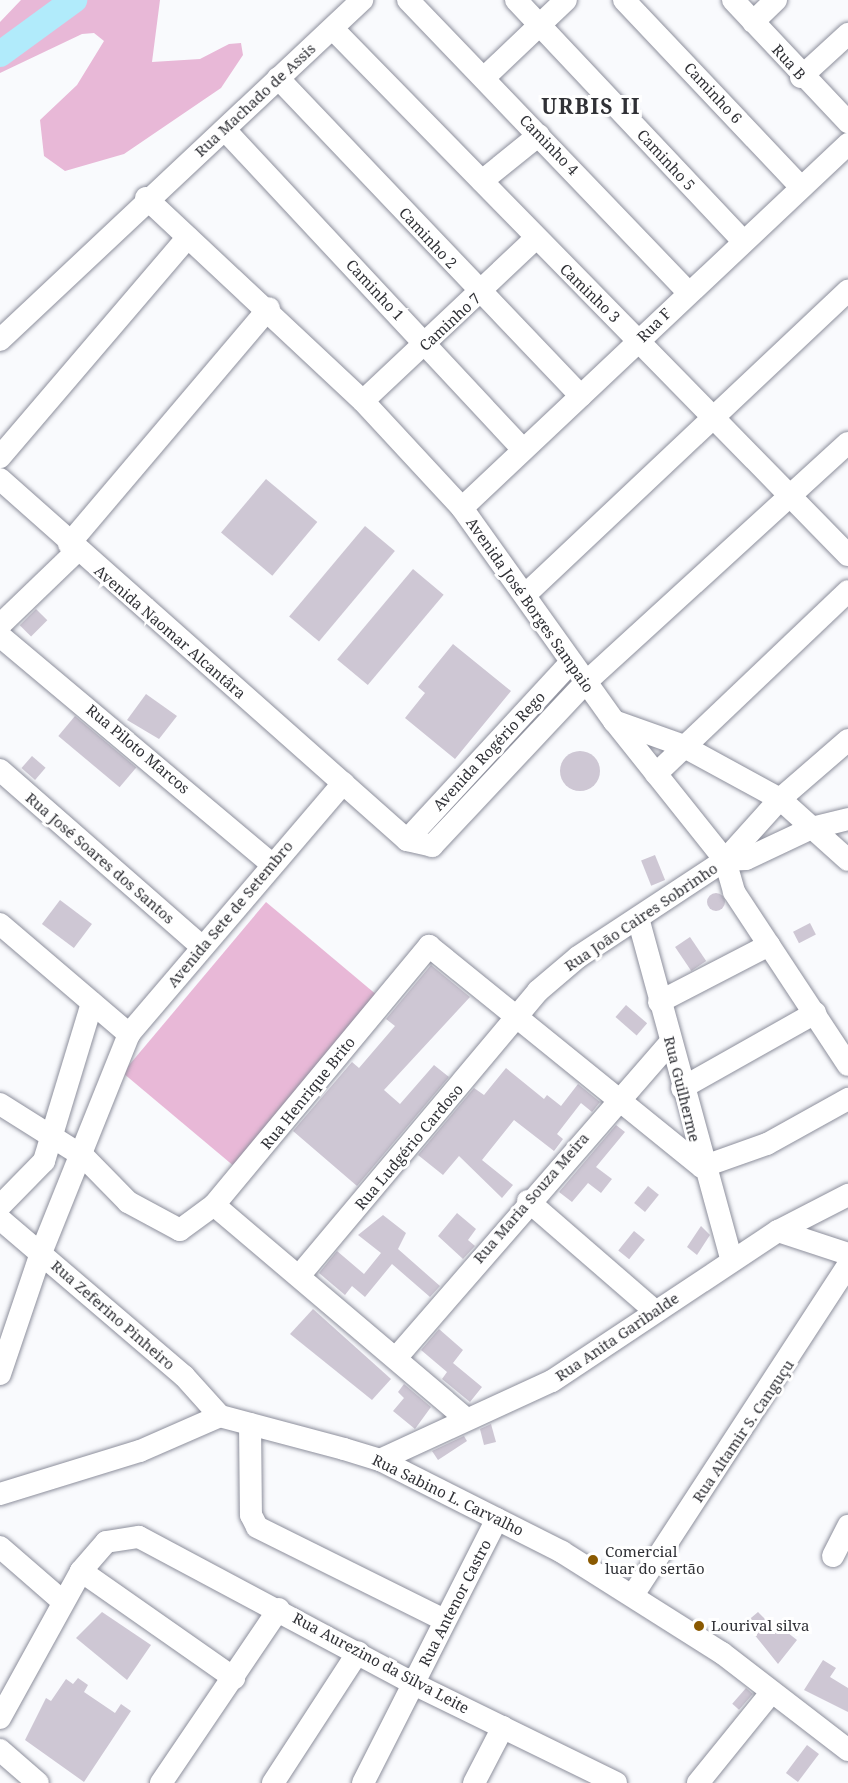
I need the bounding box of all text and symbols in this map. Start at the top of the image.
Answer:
street label: Rua Machado de Assis [191,39,319,161]
street label: Rua B [768,41,810,83]
street label: Caminho 6 [680,59,746,127]
district label: URBIS II [541,93,641,119]
street label: Caminho 4 [516,111,582,179]
street label: Caminho 5 [633,126,699,194]
street label: Caminho 2 [395,204,461,272]
street label: Caminho 1 [342,256,408,324]
street label: Caminho 3 [556,260,624,326]
street label: Caminho 7 [416,289,484,355]
street label: Rua F [633,304,675,346]
street label: Avenida José Borges Sampaio [463,514,597,696]
street label: Avenida Naomar Alcantâra [91,562,249,702]
street label: Avenida Rogério Rego [429,688,549,814]
street label: Rua Piloto Marcos [83,701,193,797]
street label: Rua José Soares dos Santos [22,789,178,927]
street label: Avenida Sete de Setembro [163,837,297,991]
street label: Rua João Caires Sobrinho [561,859,721,975]
street label: Rua Henrique Brito [257,1033,359,1153]
street label: Rua Guilherme [660,1034,704,1144]
street label: Rua Ludgério Cardoso [351,1081,467,1213]
street label: Rua Maria Souza Meira [469,1129,593,1267]
street label: Rua Zeferino Pinheiro [48,1256,178,1374]
street label: Rua Anita Garibalde [552,1289,682,1385]
street label: Rua Altamir S. Canguçu [688,1356,798,1506]
street label: Rua Sabino L. Carvalho [369,1450,527,1540]
street label: Rua Antenor Castro [415,1537,495,1669]
place label: Comercial luar do sertão [605,1542,705,1577]
marker: Comercial luar do sertão [586,1553,600,1567]
street label: Rua Aurezino da Silva Leite [290,1609,472,1717]
place label: Lourival silva [711,1617,809,1635]
marker: Lourival silva [692,1619,706,1633]

